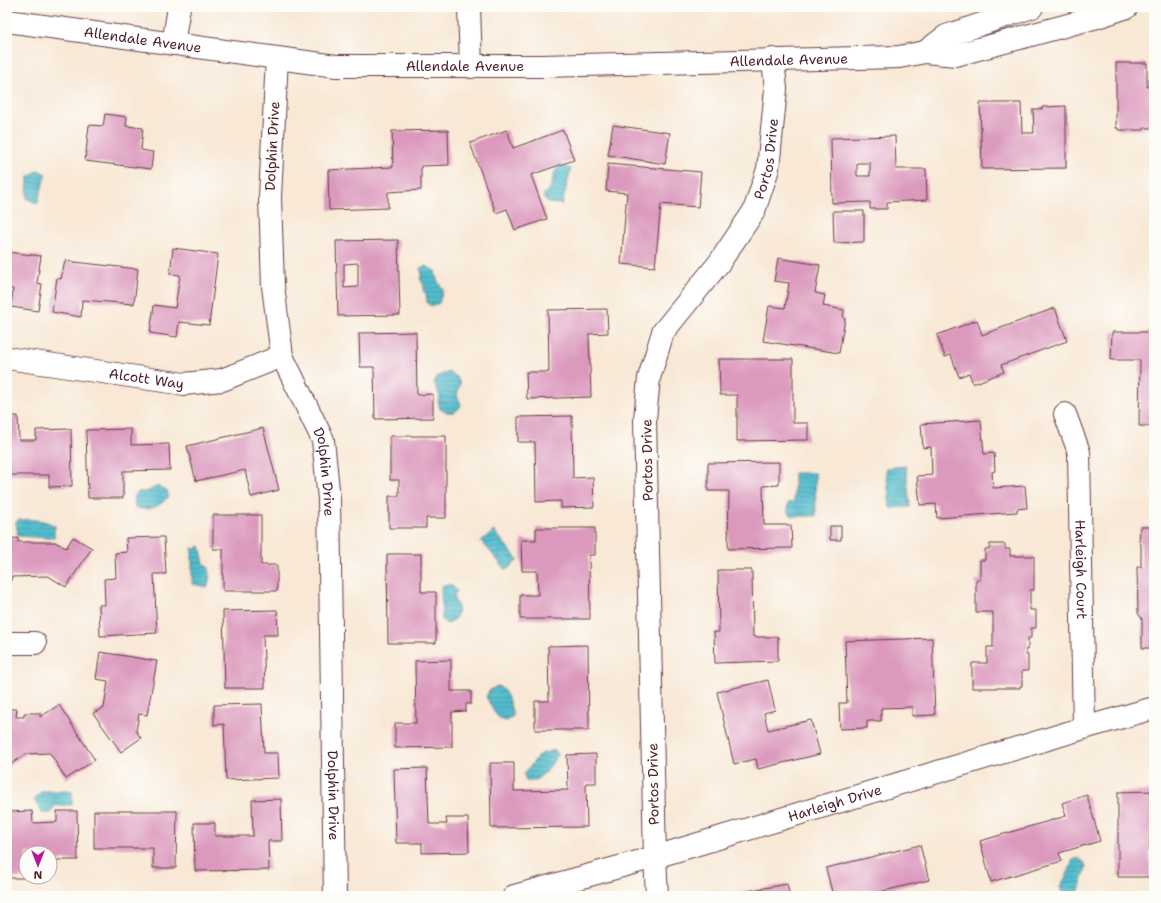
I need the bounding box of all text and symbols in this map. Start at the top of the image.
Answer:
street label: Allendale Avenue [83,23,203,57]
street label: Allendale Avenue [729,49,848,70]
street label: Allendale Avenue [406,57,524,75]
street label: Dolphin Drive [261,101,283,191]
street label: Portos Drive [750,117,782,202]
street label: Alcott Way [108,364,185,393]
street label: Portos Drive [637,419,657,501]
street label: Dolphin Drive [309,424,338,516]
street label: Harleigh Court [1071,520,1091,619]
street label: Portos Drive [643,743,663,825]
street label: Dolphin Drive [324,750,343,840]
street label: Harleigh Drive [786,780,884,826]
north arrow [18,845,58,885]
text: N [33,867,42,882]

